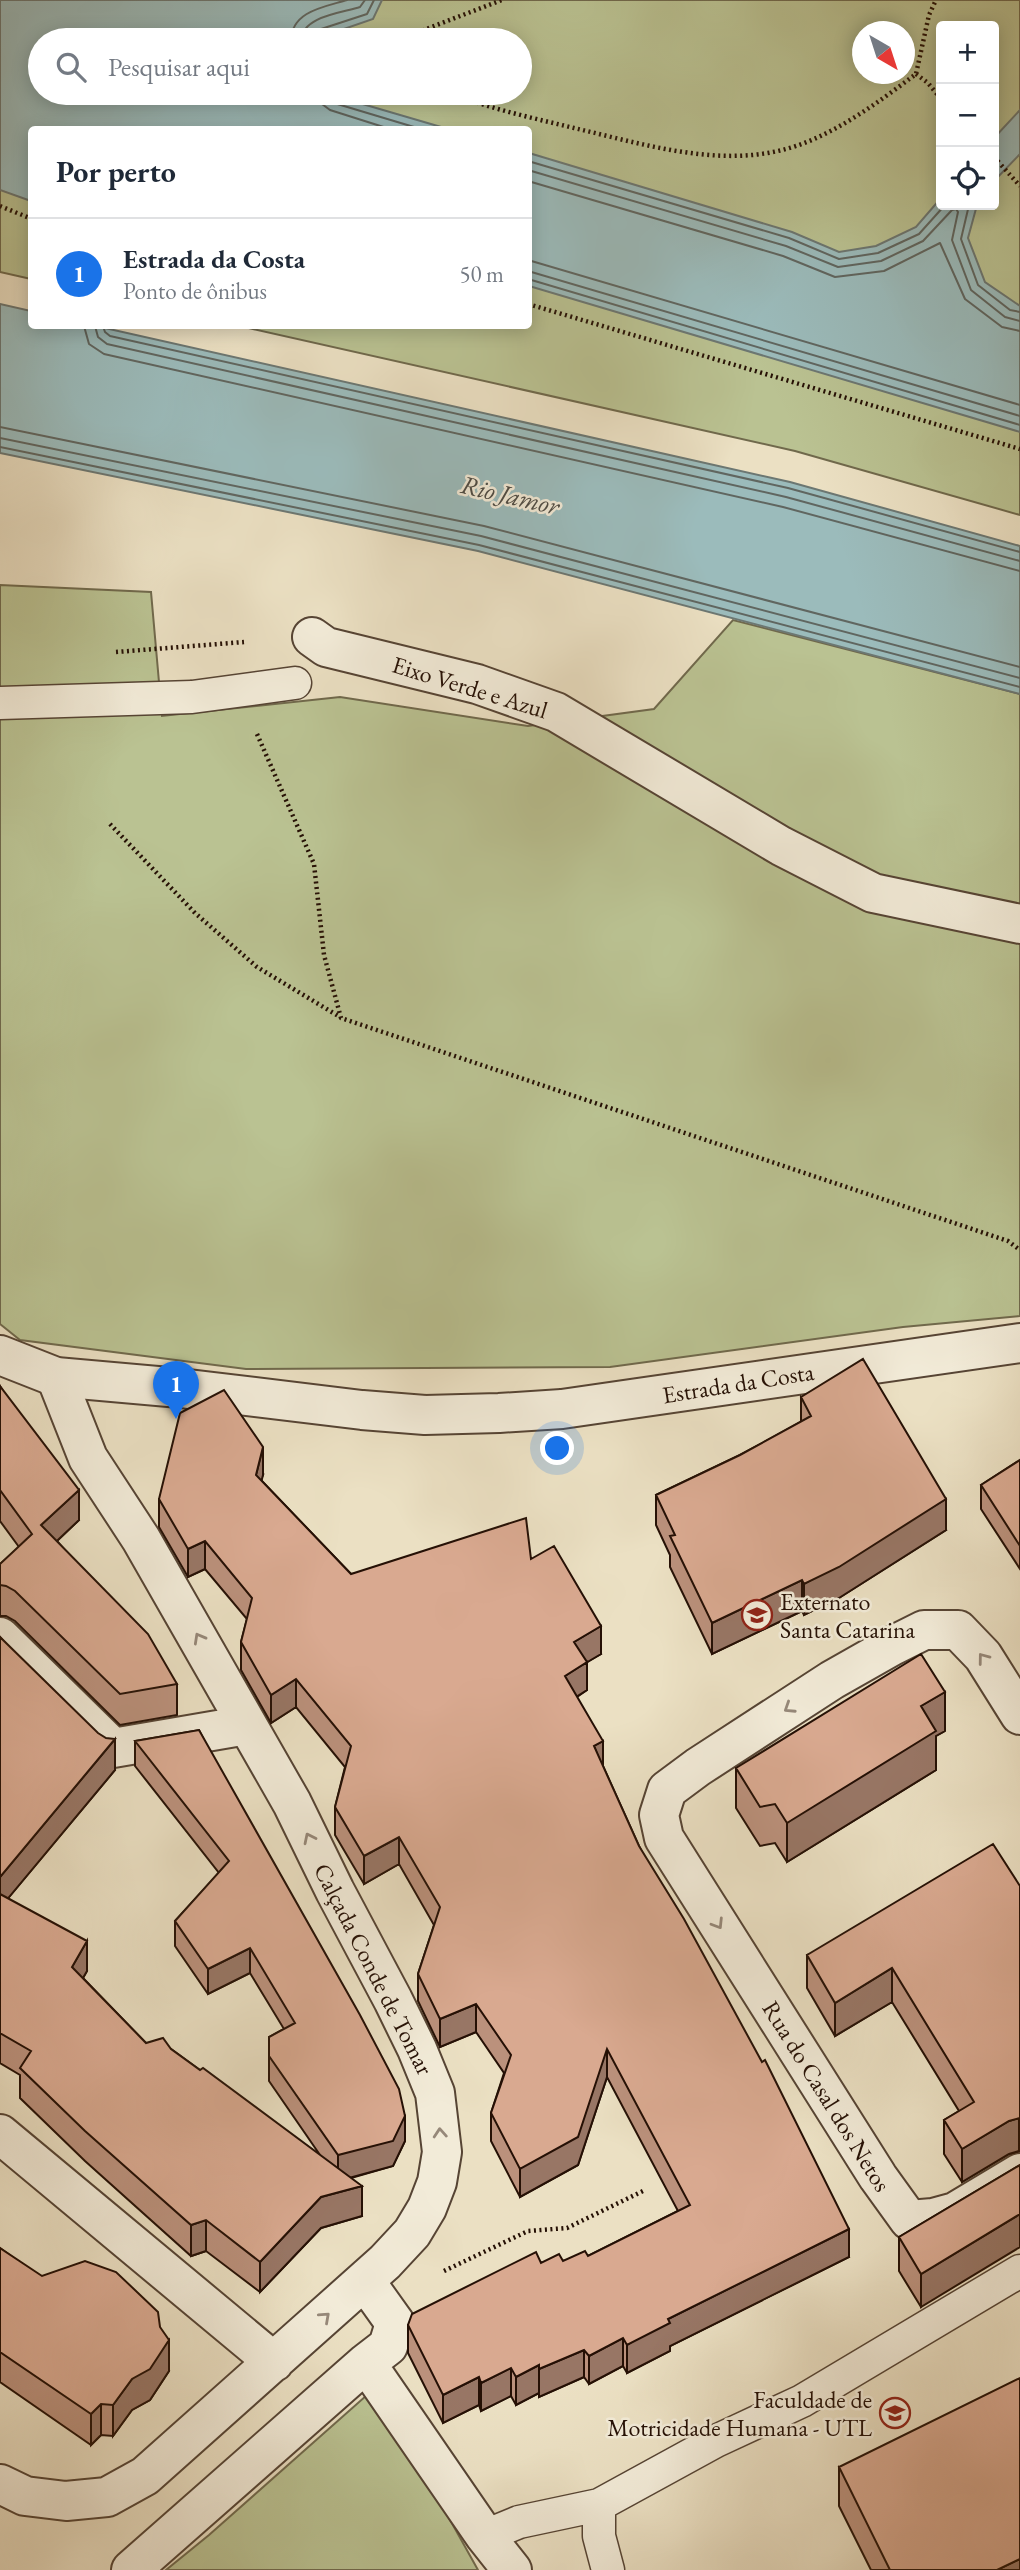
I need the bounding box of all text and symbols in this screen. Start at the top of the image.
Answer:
north arrow [852,21,915,84]
map controls [936,21,999,210]
button: + [936,21,999,84]
search box [28,28,532,105]
icon: search [52,48,90,86]
text: Pesquisar aqui [108,50,250,84]
button: − [936,84,999,147]
button: locate [936,147,999,210]
text: Por perto [56,152,176,191]
text: Estrada da Costa [123,242,305,276]
text: 1 [73,259,85,289]
text: 50 m [459,259,504,289]
text: Ponto de ônibus [123,276,267,306]
water label: Rio Jamor [457,467,564,523]
street label: Eixo Verde e Azul [389,649,552,725]
street label: Estrada da Costa [660,1356,817,1410]
pin: 1 [153,1361,199,1419]
your location [540,1431,574,1465]
place label: Externato Santa Catarina [780,1586,916,1645]
school or university icon: Externato Santa Catarina [740,1598,774,1632]
one-way arrow [194,1633,207,1646]
one-way arrow [979,1653,991,1666]
one-way arrow [784,1700,797,1713]
one-way arrow [303,1833,317,1845]
street label: Calçada Conde de Tomar [307,1858,441,2080]
one-way arrow [710,1917,723,1930]
street label: Rua do Casal dos Netos [756,1995,898,2197]
one-way arrow [433,2127,448,2138]
one-way arrow [317,2313,330,2325]
place label: Faculdade de Motricidade Humana - UTL [607,2384,872,2443]
school or university icon: Faculdade de Motricidade Humana - UTL [878,2396,912,2430]

